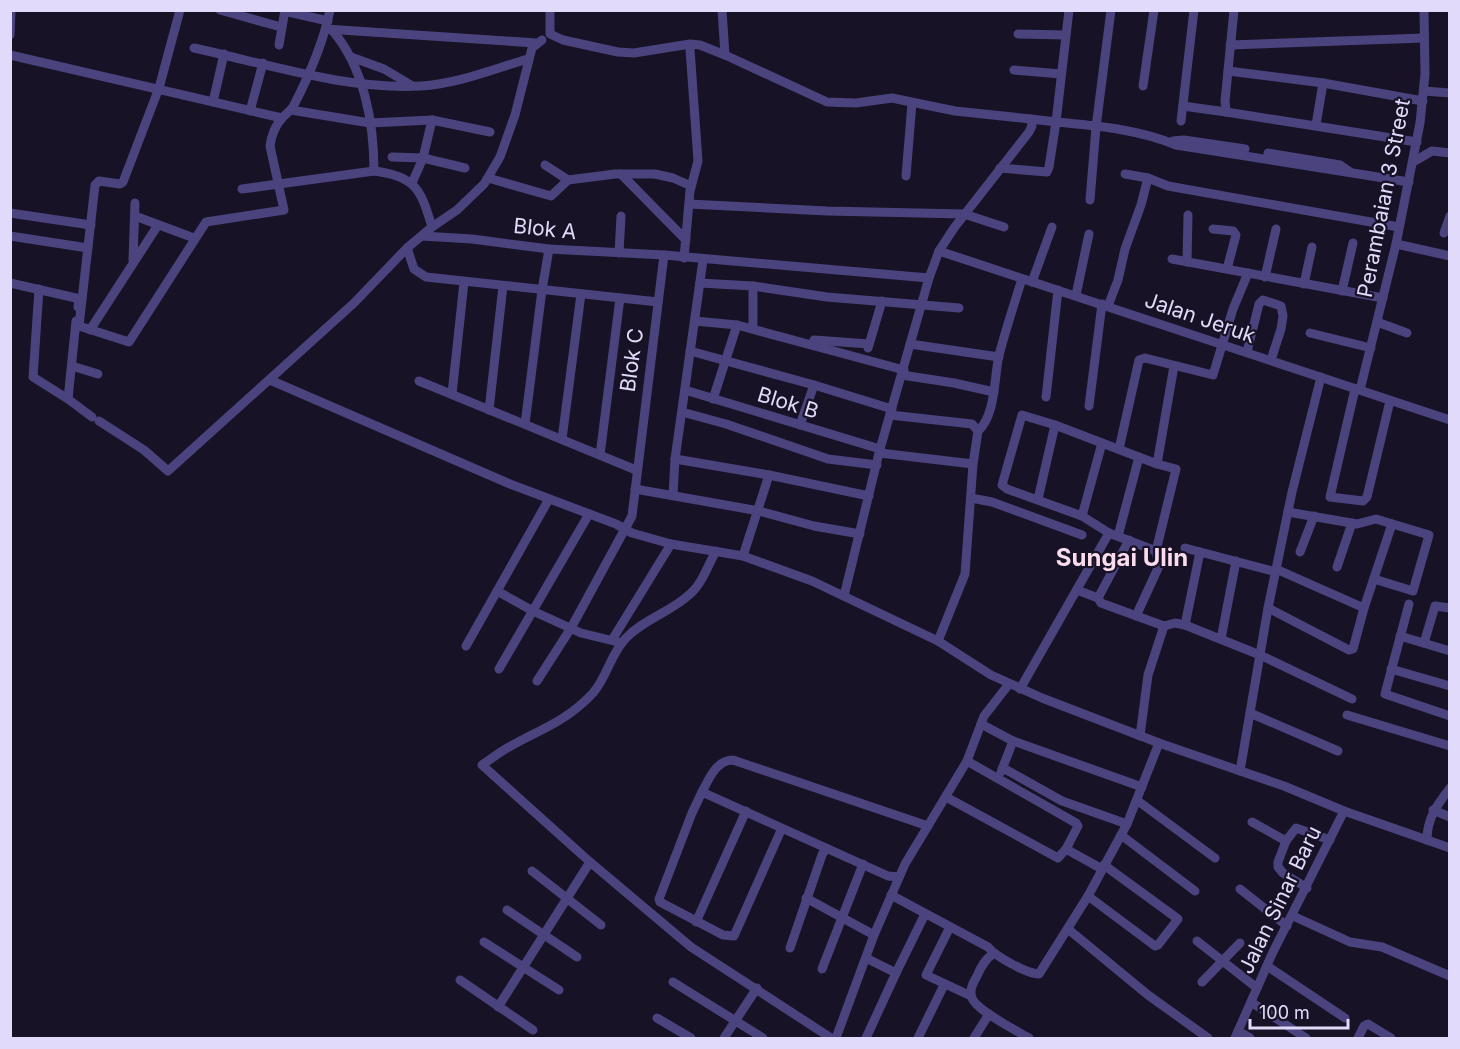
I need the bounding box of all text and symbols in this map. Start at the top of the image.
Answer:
street label: Perambaian 3 Street [1352,96,1415,299]
street label: Blok A [512,213,578,244]
street label: Jalan Jeruk [1142,287,1259,348]
street label: Blok C [615,326,648,393]
street label: Blok B [755,381,822,424]
district label: Sungai Ulin [1056,543,1188,572]
street label: Jalan Sinar Baru [1233,822,1326,978]
scale bar [1250,992,1348,1030]
text: 100 m [1259,1002,1310,1023]

